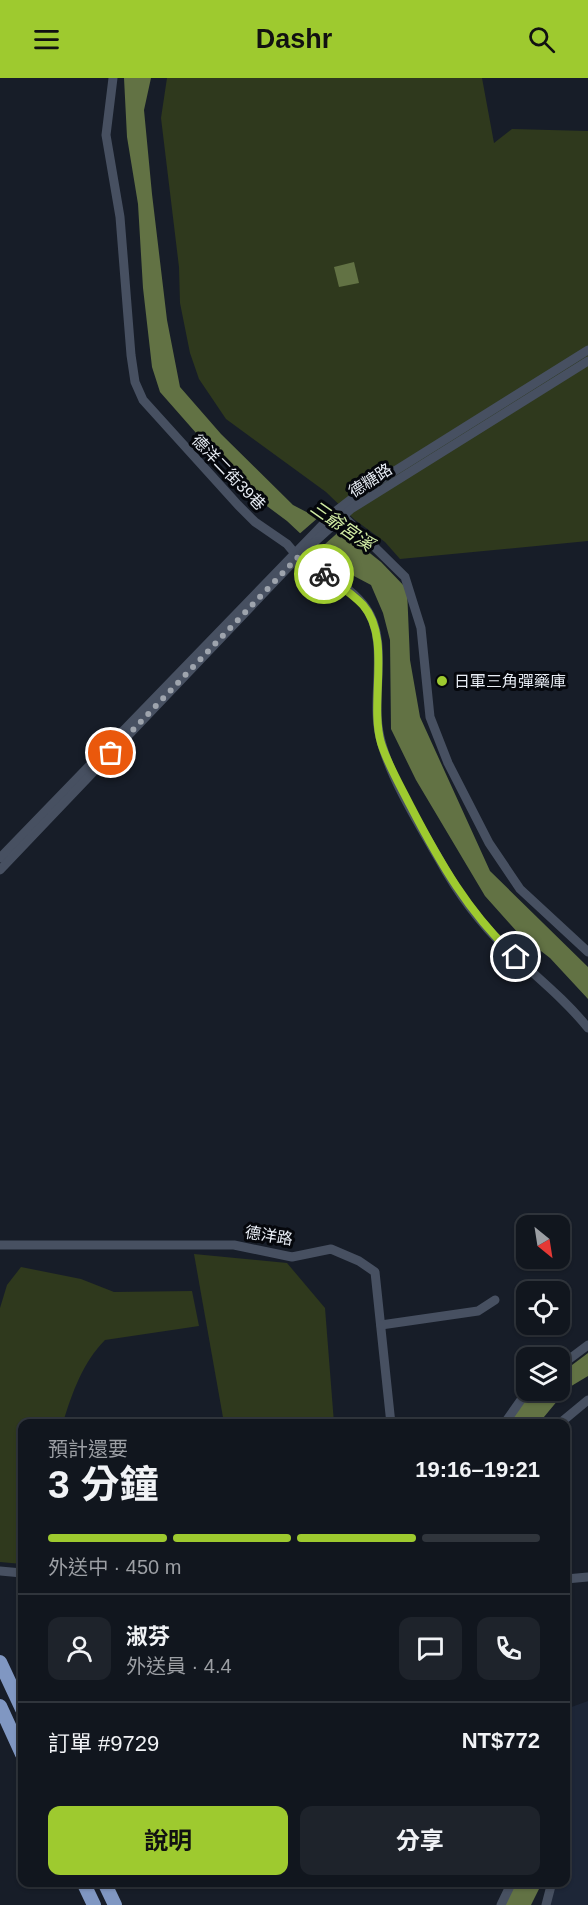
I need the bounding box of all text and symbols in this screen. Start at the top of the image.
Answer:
icon: menu [30,23,63,56]
icon: search [525,23,558,56]
text: Dashr [256,24,332,54]
street label: 德洋二街39巷 [189,431,269,513]
street label: 德糖路 [346,460,395,501]
water label: 三爺宮溪 [307,497,380,557]
courier [294,544,354,604]
icon: bike [308,558,341,591]
place label: 日軍三角彈藥庫 [454,673,566,690]
marker: 日軍三角彈藥庫 [435,674,449,688]
pin [85,727,136,778]
icon: bag [94,736,127,769]
pin [490,931,541,982]
icon: home [499,940,532,973]
north arrow [516,1215,570,1269]
map controls [516,1215,570,1401]
street label: 德洋路 [244,1223,294,1248]
button: locate [516,1281,570,1335]
button: layers [516,1347,570,1401]
text: 預計還要 [48,1438,128,1460]
text: 19:16–19:21 [415,1457,540,1482]
text: 3 分鐘 [48,1463,159,1506]
text: 外送中 · 450 m [48,1556,181,1578]
button: person [48,1617,111,1680]
button: chat [399,1617,462,1680]
button: phone [477,1617,540,1680]
text: 淑芬 [126,1624,170,1649]
text: 外送員 · 4.4 [126,1655,232,1677]
text: NT$772 [462,1728,540,1753]
text: 訂單 #9729 [48,1731,159,1756]
button: 說明 [48,1806,288,1875]
button: 分享 [300,1806,540,1875]

